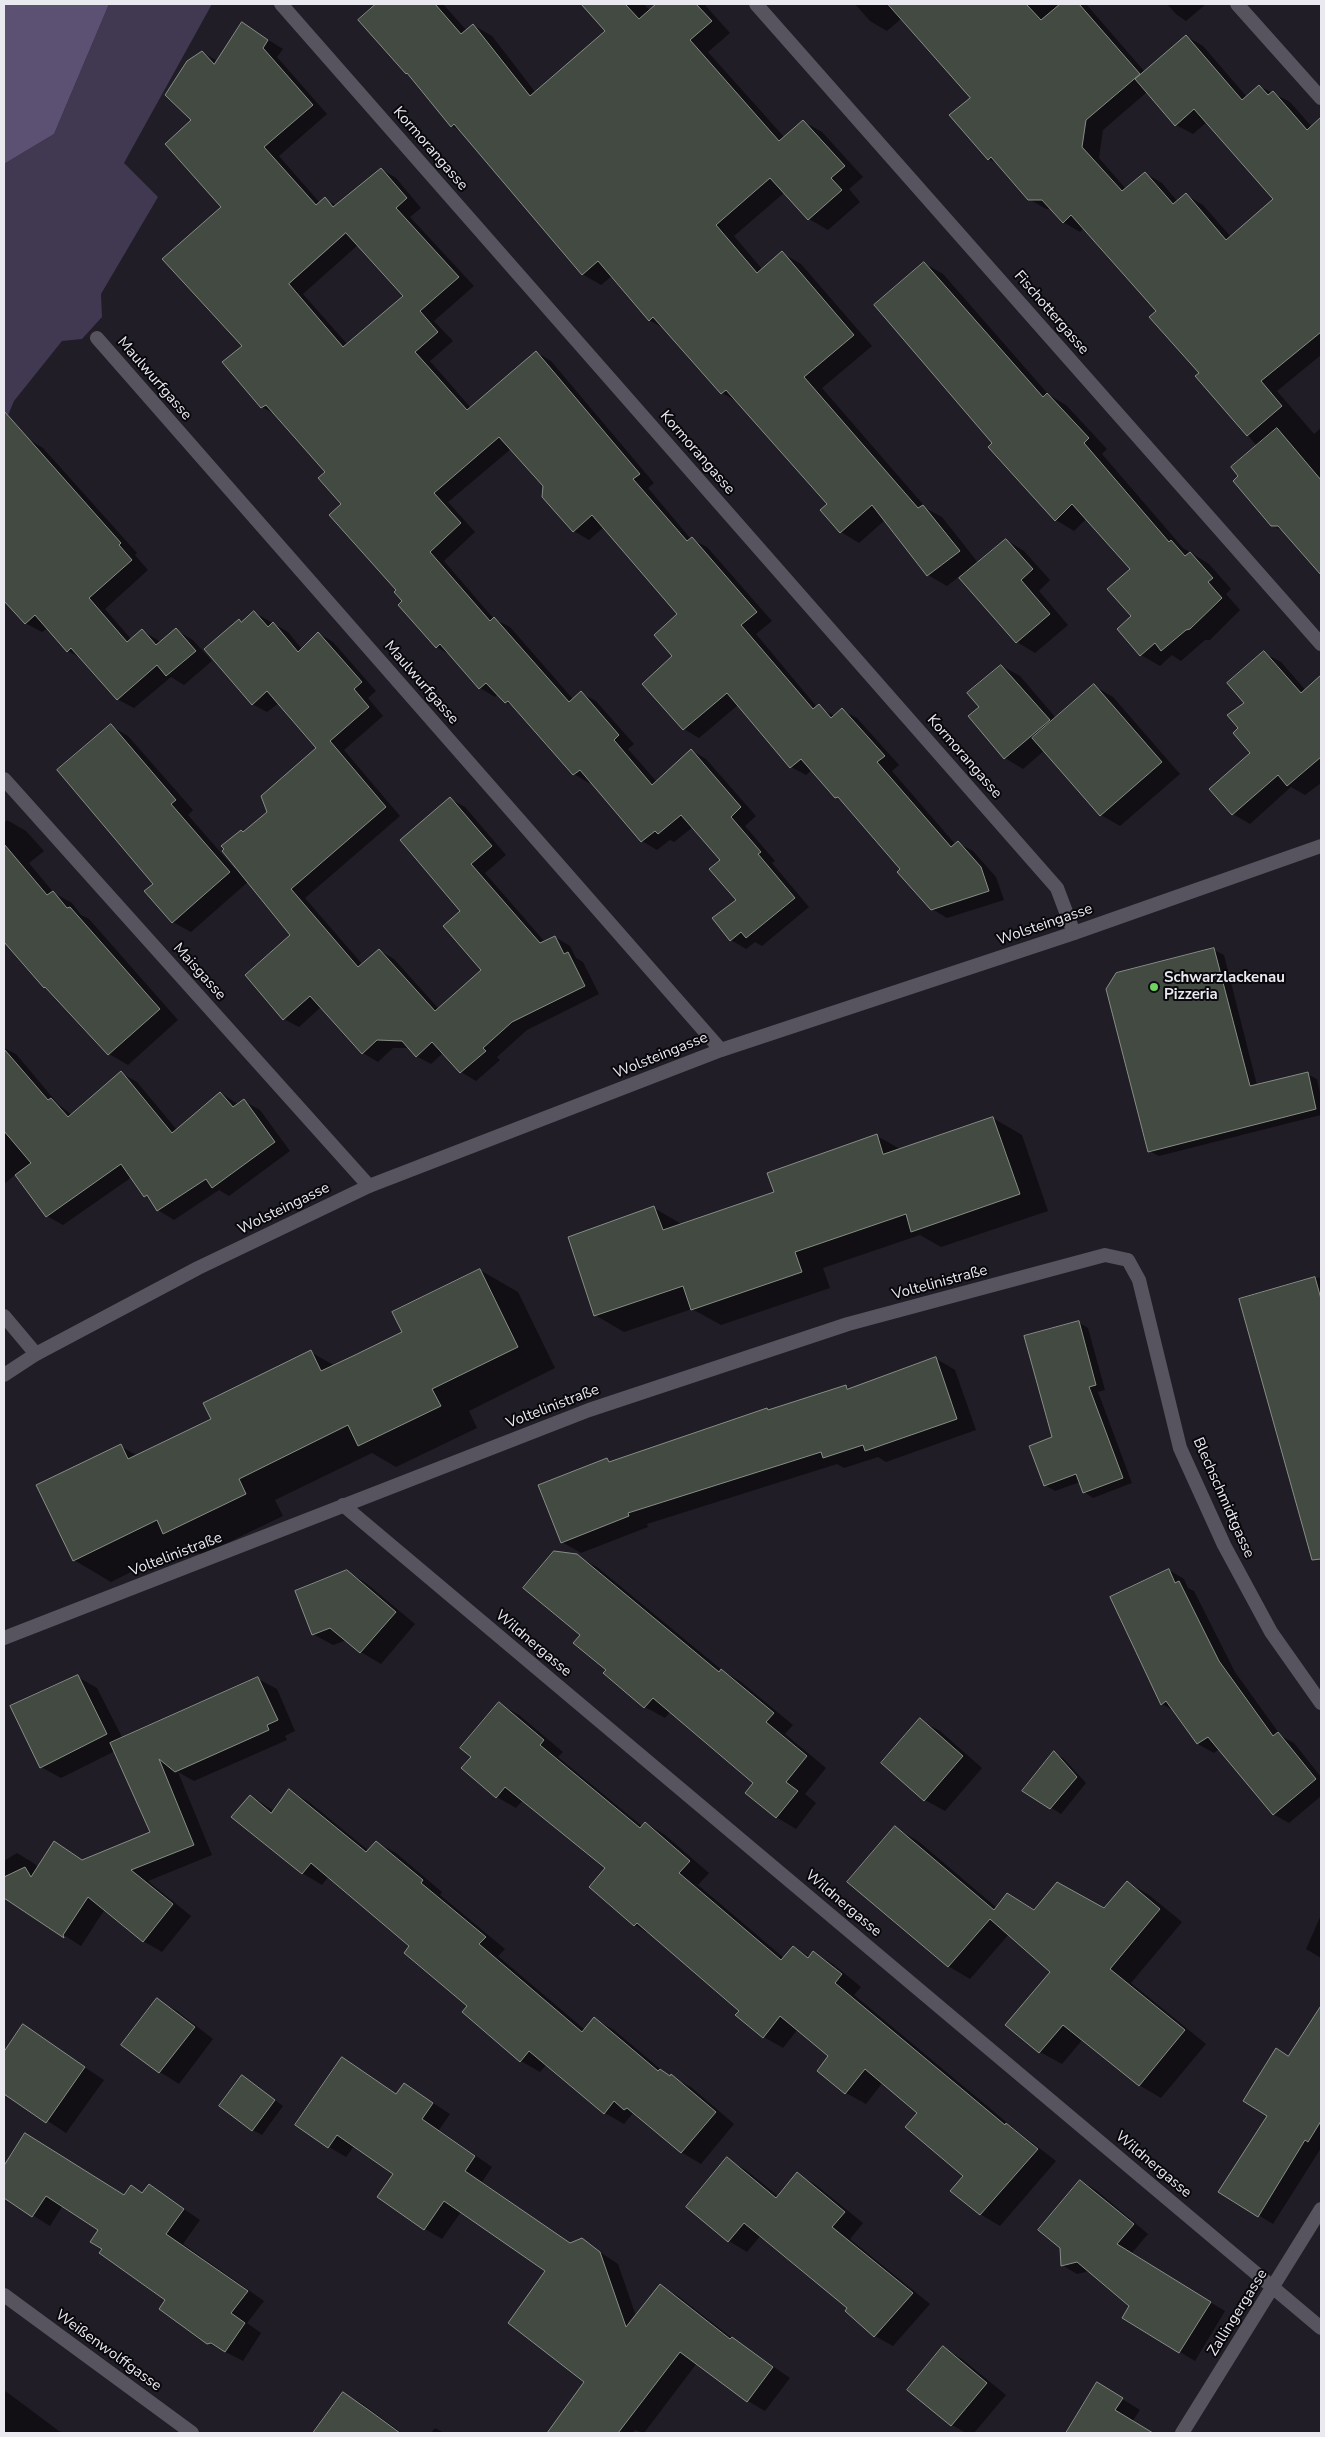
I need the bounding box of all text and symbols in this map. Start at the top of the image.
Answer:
street label: Kormorangasse [389,103,471,195]
street label: Fischottergasse [1010,267,1092,359]
street label: Maulwurfgasse [113,334,195,424]
street label: Kormorangasse [656,407,738,499]
street label: Maulwurfgasse [380,638,462,728]
street label: Kormorangasse [923,711,1005,803]
street label: Wolsteingasse [995,900,1095,950]
street label: Maisgasse [169,940,229,1004]
place label: Schwarzlackenau Pizzeria [1164,969,1285,1004]
marker: Schwarzlackenau Pizzeria [1148,981,1160,993]
street label: Wolsteingasse [611,1029,711,1083]
street label: Wolsteingasse [235,1179,333,1239]
street label: Voltelinistraße [890,1262,990,1304]
street label: Voltelinistraße [504,1381,602,1433]
street label: Blechschmidtgasse [1188,1435,1258,1561]
street label: Voltelinistraße [127,1529,225,1581]
street label: Wildnergasse [491,1607,575,1681]
street label: Wildnergasse [801,1867,885,1941]
street label: Wildnergasse [1111,2128,1195,2202]
street label: Zallingergasse [1204,2266,1272,2360]
street label: Weißenwolffgasse [51,2307,165,2395]

